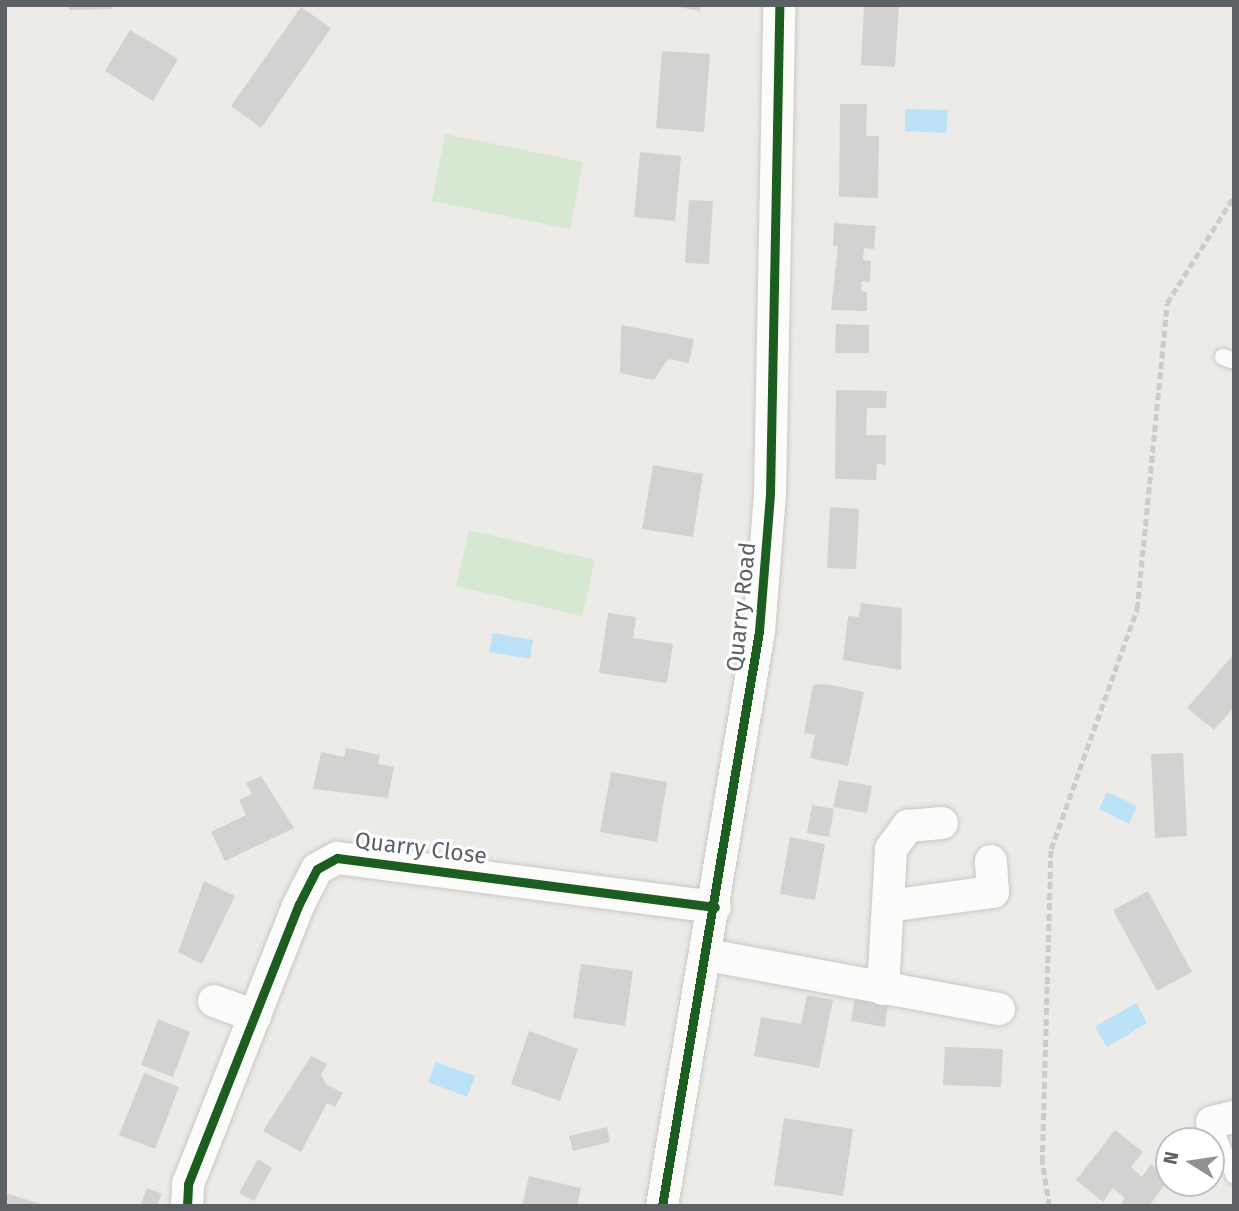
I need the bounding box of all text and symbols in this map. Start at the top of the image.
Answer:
street label: Quarry Road [720,541,762,673]
street label: Quarry Close [353,826,489,870]
north arrow [1155,1127,1225,1197]
text: N [1158,1149,1183,1167]

